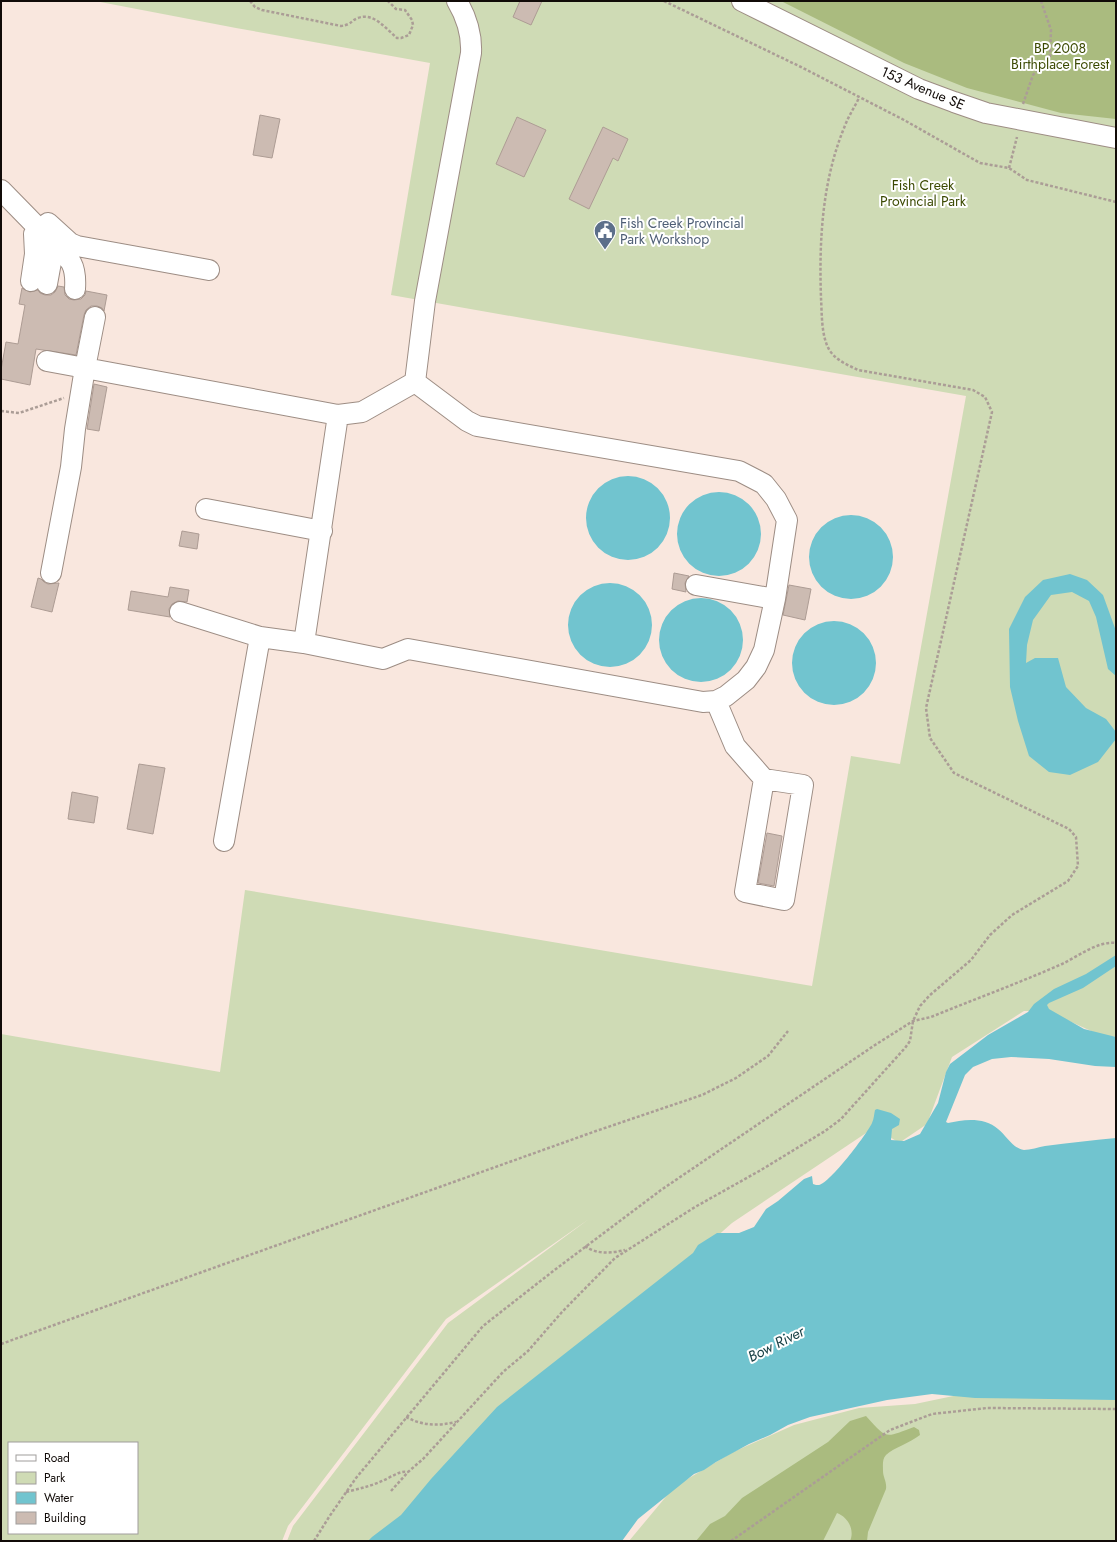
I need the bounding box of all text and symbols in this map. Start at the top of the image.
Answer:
park label: BP 2008 Birthplace Forest [1011,38,1110,74]
street label: 153 Avenue SE [878,61,968,115]
park label: Fish Creek Provincial Park [880,175,967,211]
place label: Fish Creek Provincial Park Workshop [620,213,744,249]
public building icon: Fish Creek Provincial Park Workshop [592,218,618,251]
water label: Bow River [744,1320,809,1368]
legend [8,1442,138,1534]
text: Road [44,1449,70,1467]
text: Park [44,1469,66,1487]
text: Water [44,1489,75,1507]
text: Building [44,1509,86,1527]

